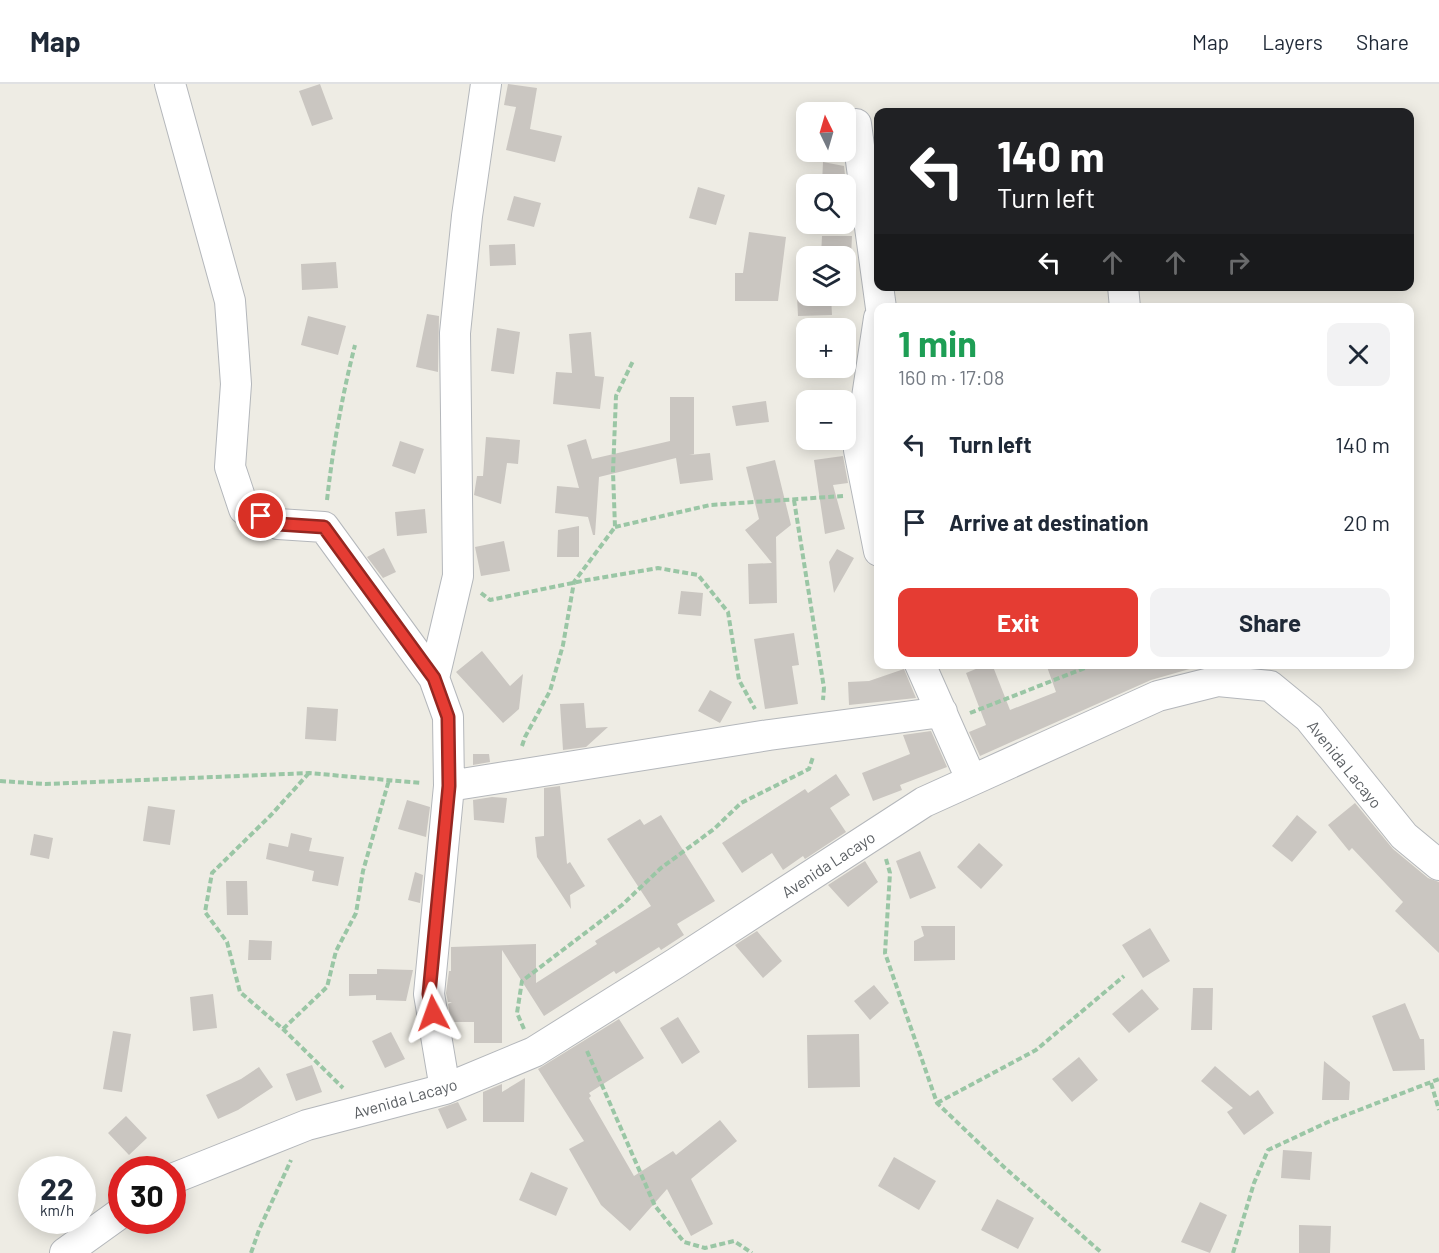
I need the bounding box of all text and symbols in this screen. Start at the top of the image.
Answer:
text: Map [30,24,81,58]
text: Map [1192,29,1229,54]
text: Layers [1262,29,1323,54]
text: Share [1356,29,1409,54]
north arrow [796,102,856,162]
map controls [796,102,856,450]
text: 140 m [997,130,1105,180]
icon: left [898,132,976,210]
button: search [796,174,856,234]
text: Turn left [997,181,1095,213]
button: layers [796,246,856,306]
icon: left [1033,246,1066,279]
icon: ahead [1096,246,1129,279]
icon: ahead [1159,246,1192,279]
icon: right [1222,246,1255,279]
button: + [796,318,856,378]
text: 1 min [898,321,977,364]
button: close [1327,323,1390,386]
text: 160 m · 17:08 [898,365,1004,389]
button: − [796,390,856,450]
icon: left [898,428,931,461]
text: Turn left [949,431,1032,457]
text: 140 m [1335,431,1390,457]
pin [235,490,286,541]
icon: arrive [244,499,277,532]
icon: arrive [898,506,931,539]
text: Arrive at destination [949,509,1148,535]
text: 20 m [1343,509,1390,535]
button: Exit [898,588,1138,657]
button: Share [1150,588,1390,657]
street label: Avenida Lacayo [1304,716,1386,812]
street label: Avenida Lacayo [778,827,878,901]
position arrow [401,981,465,1045]
street label: Avenida Lacayo [351,1074,459,1122]
speed limit sign: 30 [108,1156,186,1234]
text: 22 [40,1170,74,1206]
text: km/h [40,1201,74,1219]

